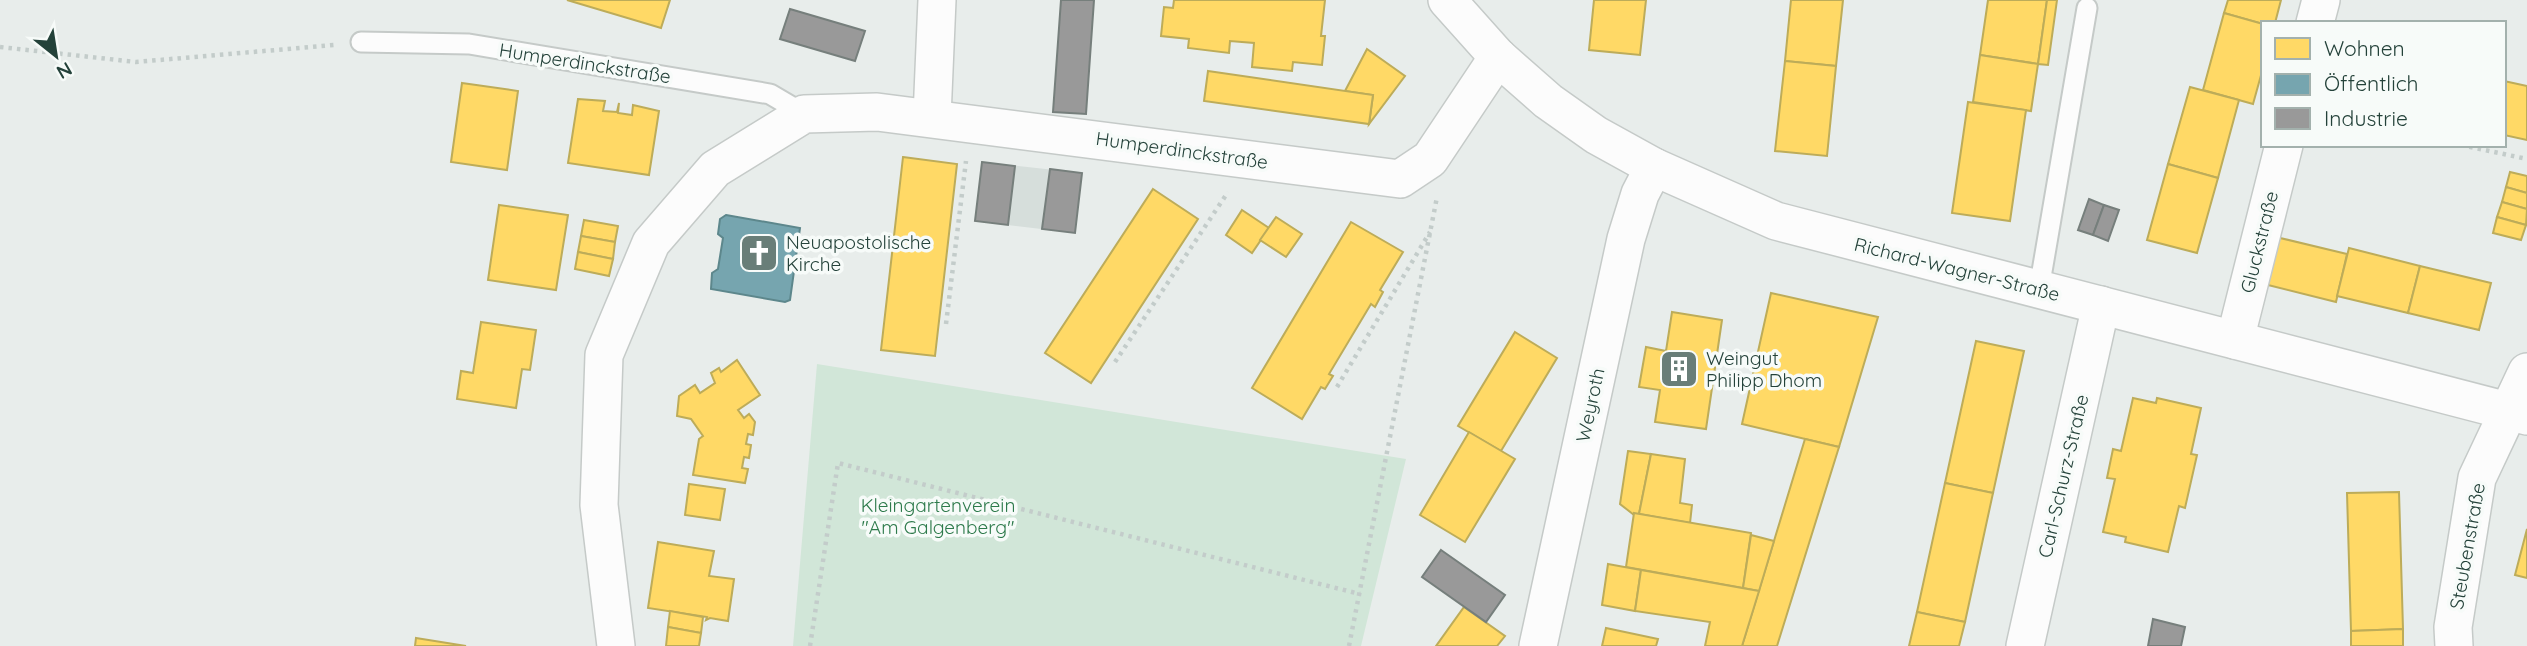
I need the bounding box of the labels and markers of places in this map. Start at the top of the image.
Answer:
place label: Neuapostolische Kirche [786,230,931,276]
church icon: Neuapostolische Kirche [738,232,780,274]
place label: Weingut Philipp Dhom [1706,346,1822,392]
building icon: Weingut Philipp Dhom [1658,348,1700,390]

